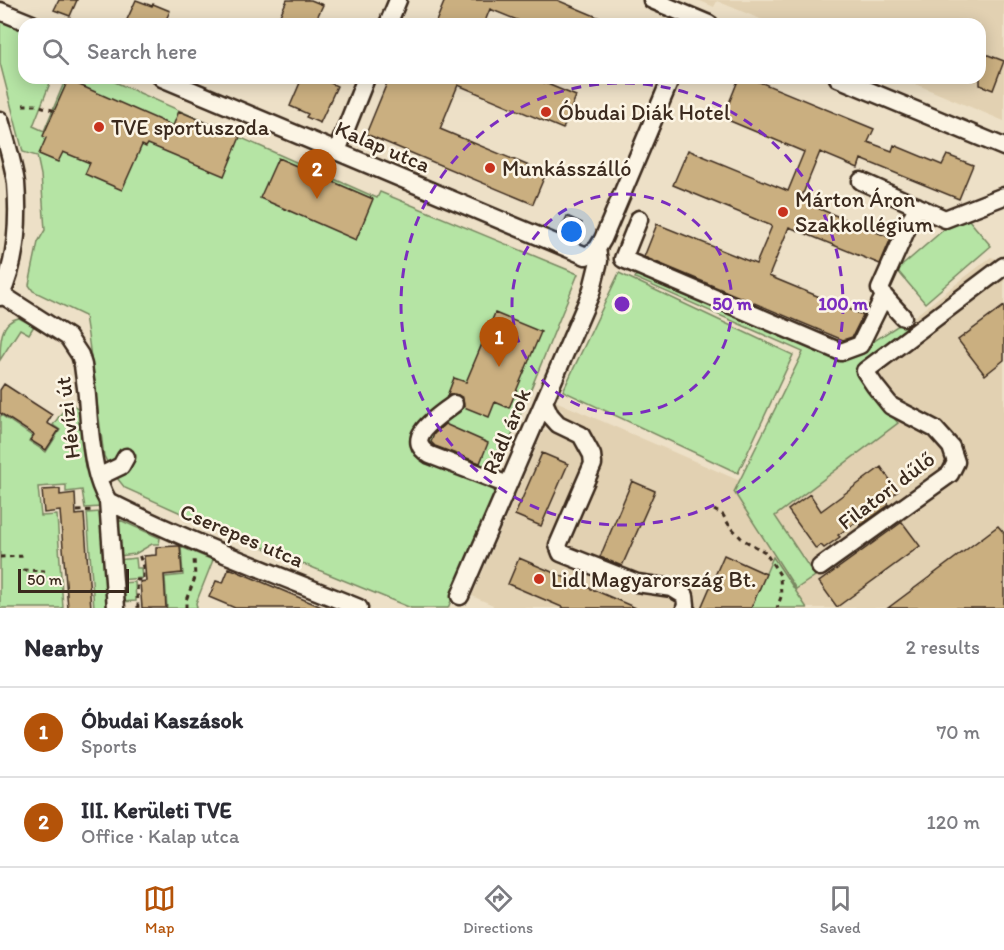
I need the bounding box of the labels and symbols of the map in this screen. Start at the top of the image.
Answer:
place label: Óbudai Diák Hotel [558,99,730,126]
marker: Óbudai Diák Hotel [539,105,553,119]
place label: TVE sportuszoda [111,114,270,141]
street label: Kalap utca [331,114,435,179]
marker: TVE sportuszoda [92,120,106,134]
pin: 2 [298,150,336,199]
place label: Munkásszálló [502,155,631,182]
marker: Munkásszálló [483,161,497,175]
place label: Márton Áron Szakkollégium [795,186,934,238]
marker: Márton Áron Szakkollégium [776,205,790,219]
your location [557,217,586,246]
text: 50 m [712,293,753,315]
text: 100 m [818,293,869,315]
centre of rings [612,294,632,314]
pin: 1 [480,318,518,367]
street label: Hévízi út [49,375,86,461]
street label: Rádl árok [476,384,537,478]
street label: Filatori dűlő [832,445,940,536]
street label: Cserepes utca [176,497,308,574]
scale bar [18,566,129,594]
place label: Lidl Magyarország Bt. [551,566,756,593]
marker: Lidl Magyarország Bt. [532,572,546,586]

